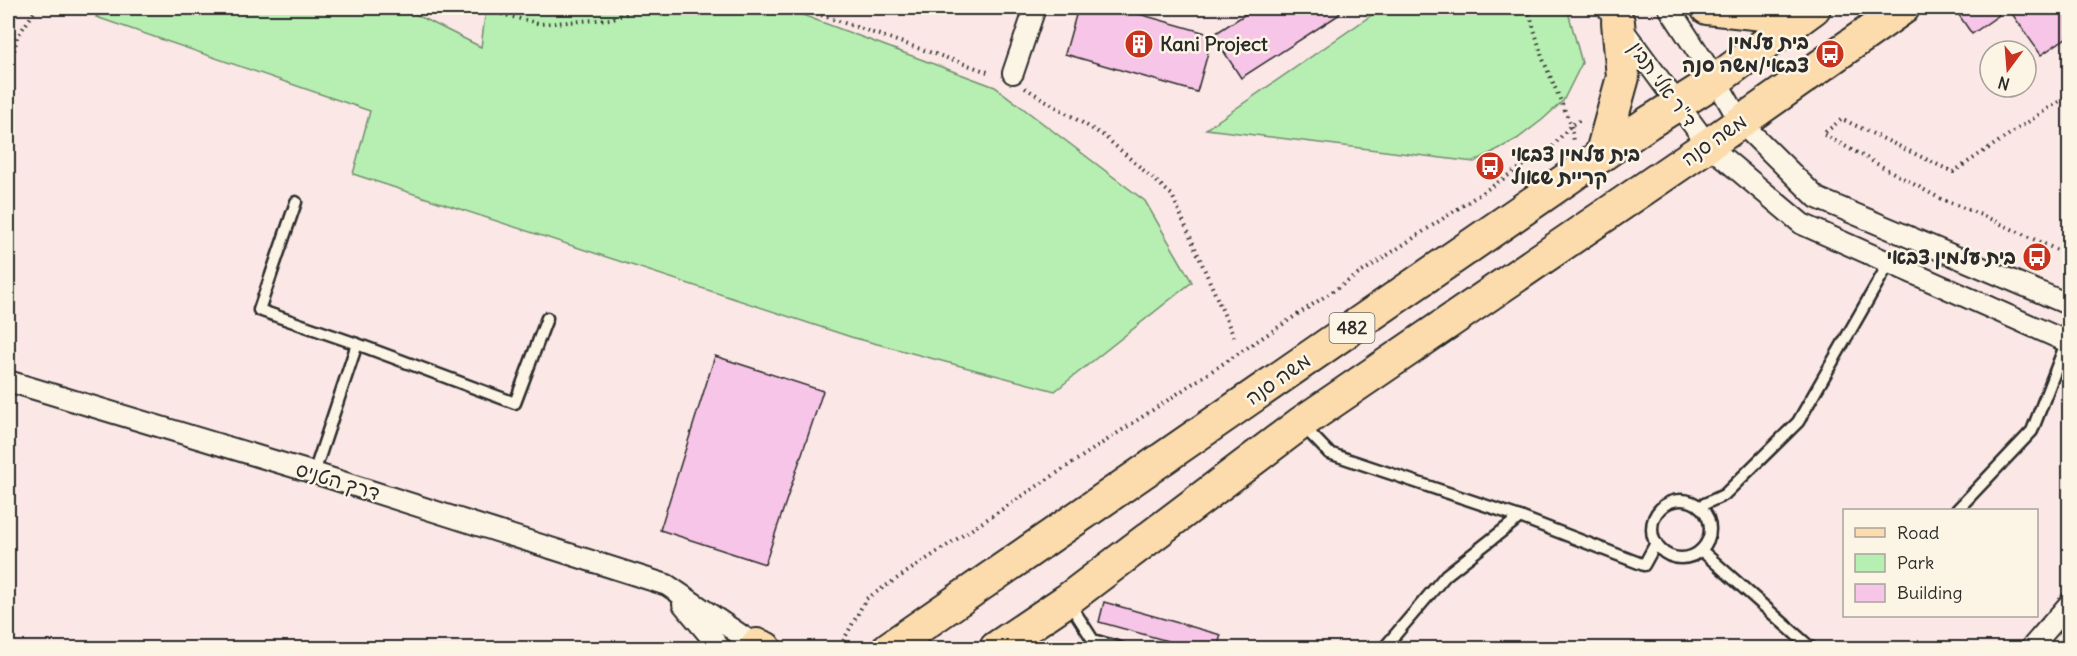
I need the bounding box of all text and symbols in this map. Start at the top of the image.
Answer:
building icon: Kani Project [1123,28,1155,60]
place label: בית עלמין צבאי/משה סנה [1682,29,1809,77]
place label: Kani Project [1160,31,1268,56]
street label: ד"ר אלי תבין [1624,36,1703,132]
bus stop icon: בית עלמין צבאי/משה סנה [1814,38,1846,70]
north arrow [1978,39,2038,99]
text: N [1996,72,2012,95]
street label: משה סנה [1676,108,1751,171]
place label: בית עלמין צבאי קריית שאול [1511,141,1640,190]
bus stop icon: בית עלמין צבאי קריית שאול [1474,150,1506,182]
bus stop icon: בית עלמין צבאי [2021,241,2053,273]
place label: בית עלמין צבאי [1887,244,2016,270]
road number: 482 [1330,313,1374,343]
street label: משה סנה [1240,347,1315,410]
street label: דרך הטניס [293,456,383,505]
legend [1843,509,2038,617]
text: Road [1897,521,1940,544]
text: Park [1897,551,1934,574]
text: Building [1897,581,1962,604]

